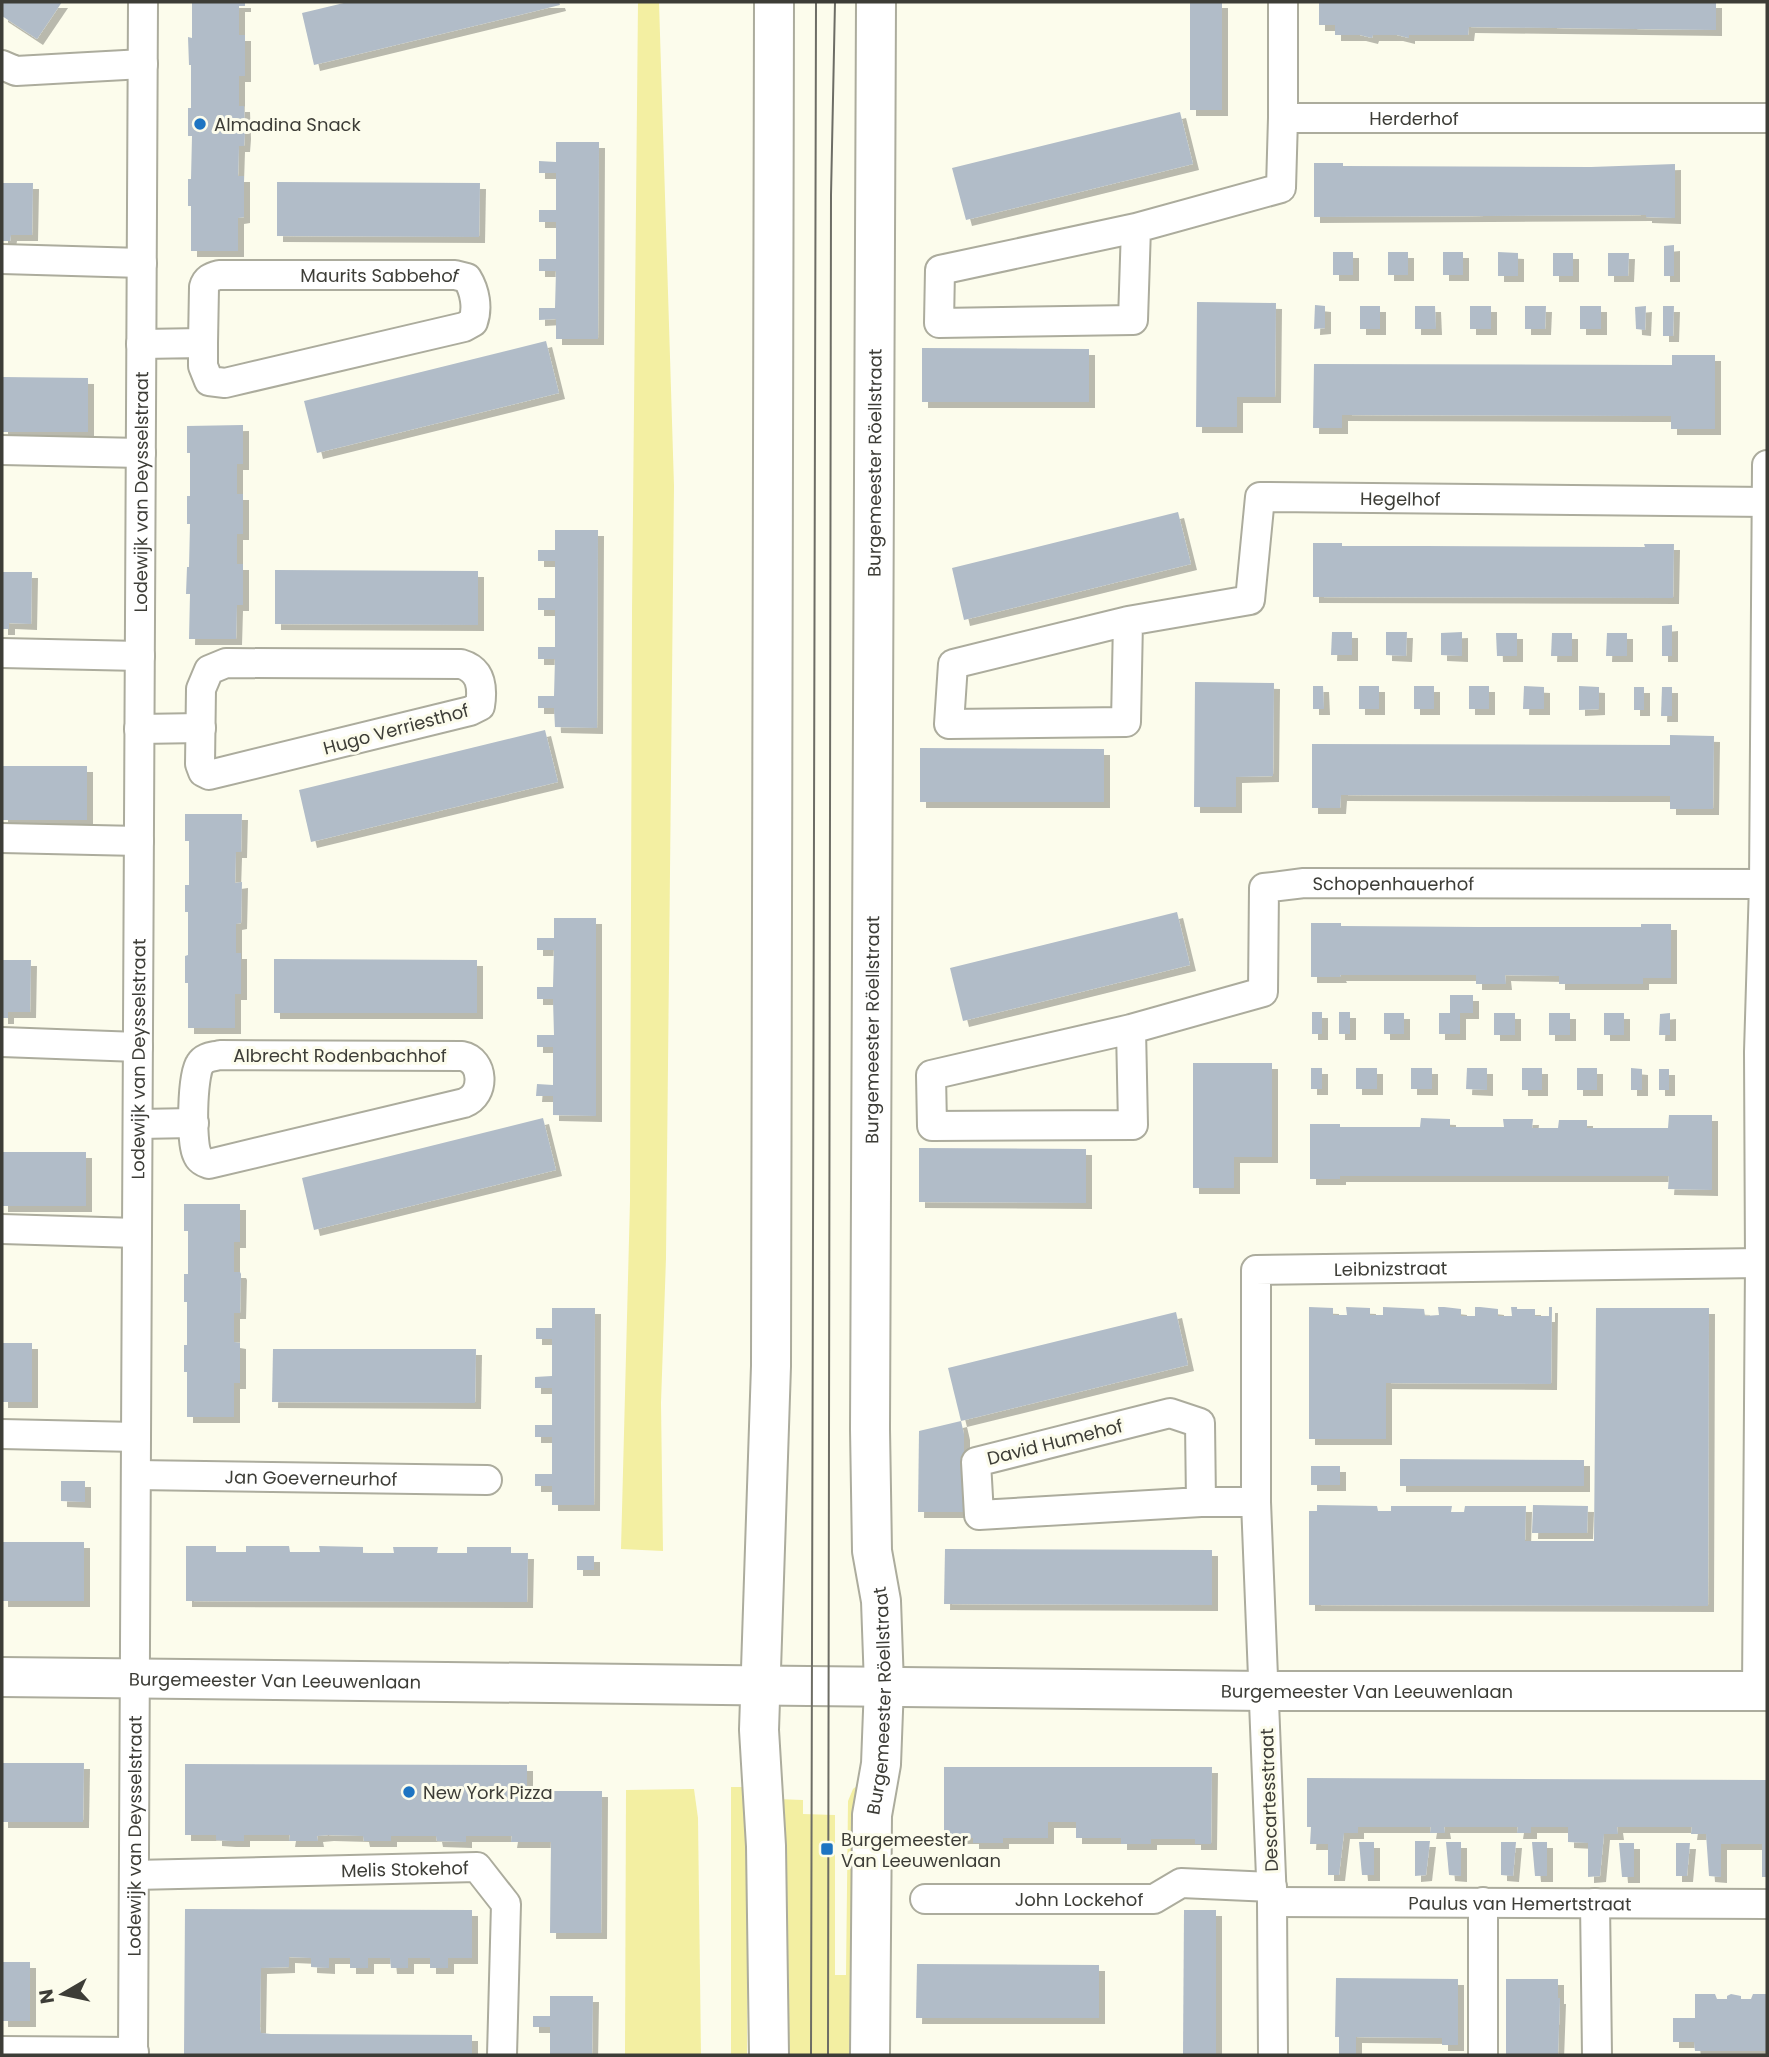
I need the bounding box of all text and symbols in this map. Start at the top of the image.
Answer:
street label: Herderhof [1369,106,1459,131]
place label: Almadina Snack [214,112,362,137]
marker: Almadina Snack [192,116,208,132]
street label: Maurits Sabbehof [300,262,462,288]
street label: Burgemeester Röellstraat [861,349,887,577]
street label: Lodewijk van Deysselstraat [128,371,154,613]
street label: Hegelhof [1360,485,1441,511]
street label: Hugo Verriesthof [320,698,472,760]
street label: Schopenhauerhof [1313,871,1474,896]
street label: Burgemeester Röellstraat [859,916,885,1144]
street label: Lodewijk van Deysselstraat [125,938,151,1180]
street label: Albrecht Rodenbachhof [233,1043,447,1068]
street label: Leibnizstraat [1334,1255,1447,1281]
street label: David Humehof [985,1413,1126,1471]
street label: Jan Goeverneurhof [224,1464,398,1491]
street label: Burgemeester Röellstraat [860,1585,897,1816]
street label: Burgemeester Van Leeuwenlaan [129,1666,421,1694]
street label: Burgemeester Van Leeuwenlaan [1221,1678,1513,1704]
street label: Lodewijk van Deysselstraat [121,1715,147,1957]
street label: Descartesstraat [1254,1728,1284,1872]
place label: New York Pizza [423,1780,553,1805]
marker: New York Pizza [401,1784,417,1800]
place label: Burgemeester Van Leeuwenlaan [841,1827,1001,1873]
marker: Burgemeester Van Leeuwenlaan [819,1841,835,1857]
street label: Melis Stokehof [341,1855,469,1883]
street label: John Lockehof [1015,1887,1143,1912]
street label: Paulus van Hemertstraat [1408,1890,1632,1916]
north arrow [28,1959,98,2029]
text: N [32,1987,61,2006]

